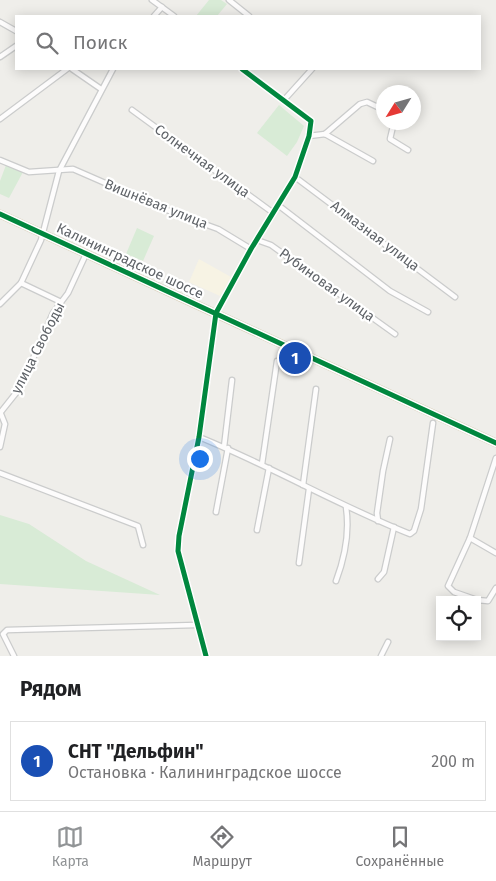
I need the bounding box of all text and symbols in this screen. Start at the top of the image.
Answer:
search box [15,15,481,70]
icon: search [33,29,61,57]
text: Поиск [73,31,127,54]
north arrow [376,85,421,130]
street label: Солнечная улица [151,121,253,201]
street label: Вишнёвая улица [102,176,210,232]
street label: Алмазная улица [327,197,423,275]
street label: Калининградское шоссе [54,220,206,302]
street label: Рубиновая улица [276,245,378,325]
street label: улица Свободы [8,299,68,397]
pin: 1 [279,339,311,377]
your location [187,446,213,472]
map controls [436,596,481,641]
button: locate [436,596,481,641]
text: Рядом [20,676,81,702]
text: СНТ "Дельфин" [68,740,204,763]
text: 1 [33,752,41,771]
text: 200 m [431,752,475,771]
text: Остановка · Калининградское шоссе [68,763,342,782]
tab: Карта [52,823,89,870]
tab: Маршрут [193,823,252,870]
tab: Сохранённые [356,823,444,870]

